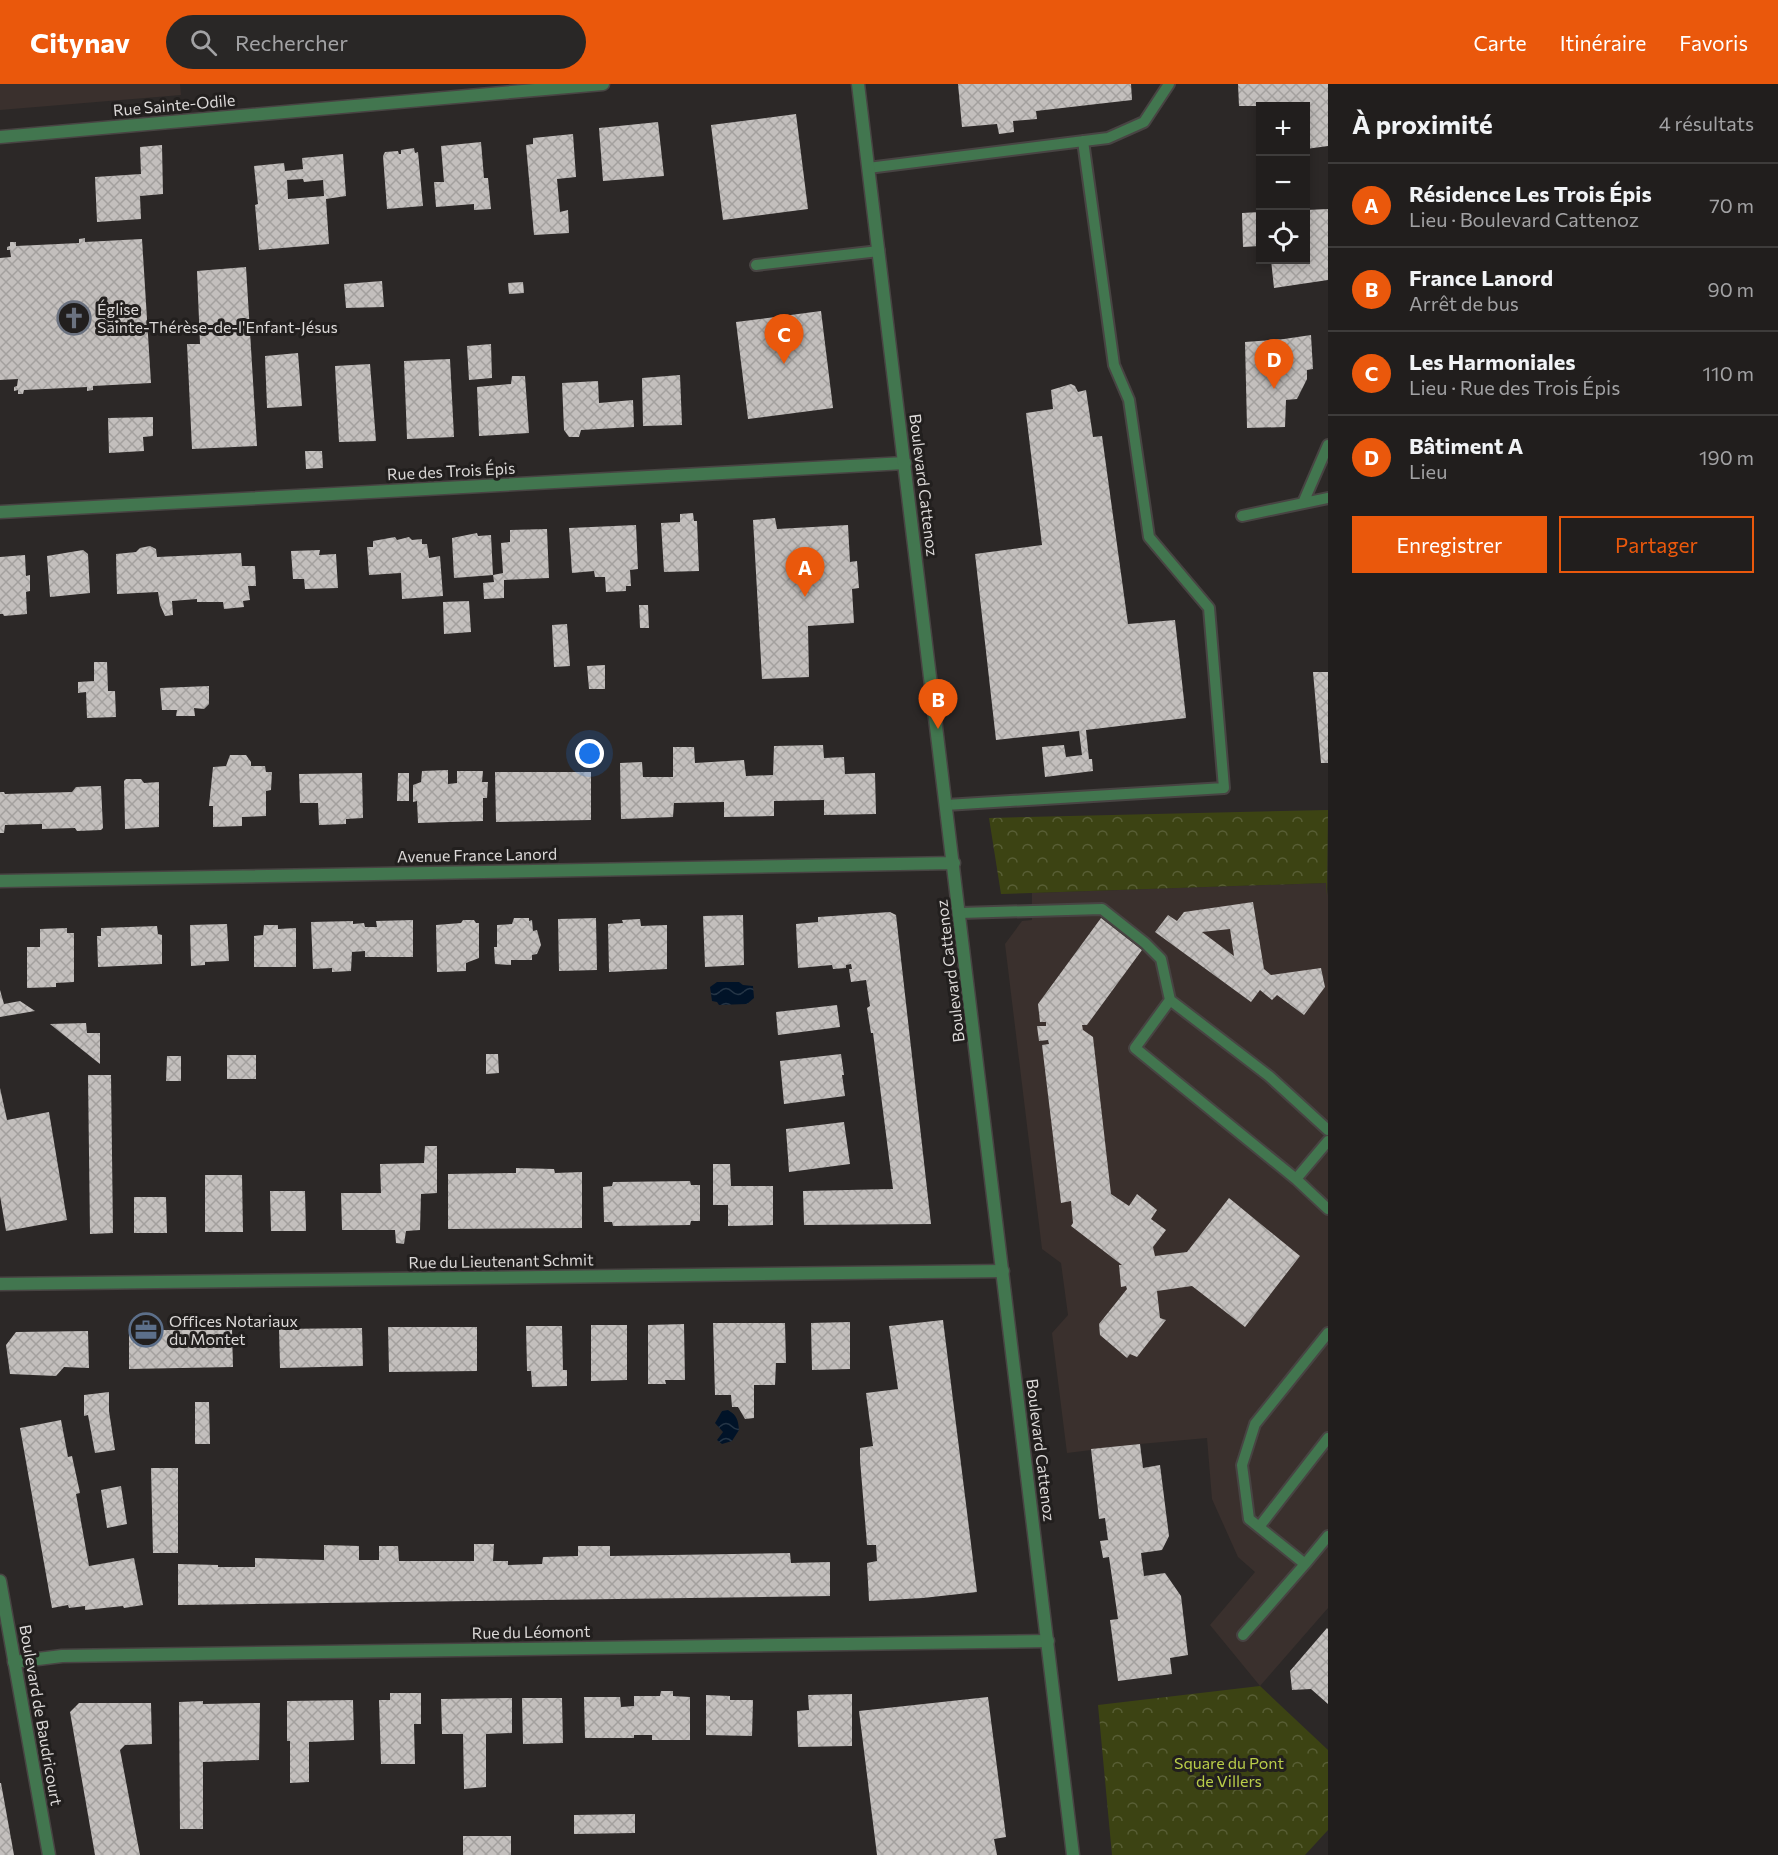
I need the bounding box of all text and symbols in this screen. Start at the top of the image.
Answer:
search box [166,15,586,69]
text: Citynav [30,25,130,59]
icon: search [187,26,220,59]
text: Rechercher [235,29,348,56]
text: Carte [1473,30,1527,55]
text: Itinéraire [1560,30,1646,55]
text: Favoris [1679,30,1748,55]
street label: Rue Sainte-Odile [112,90,236,119]
map controls [1256,102,1310,264]
button: + [1256,102,1310,156]
text: À proximité [1352,108,1493,139]
text: 4 résultats [1659,111,1754,135]
button: − [1256,156,1310,210]
text: Résidence Les Trois Épis [1409,180,1652,207]
text: A [1364,193,1379,217]
text: 70 m [1709,193,1754,217]
text: Lieu · Boulevard Cattenoz [1409,207,1639,231]
button: locate [1256,210,1310,264]
text: France Lanord [1409,264,1553,291]
text: B [1365,277,1378,301]
text: 90 m [1708,277,1754,301]
text: Arrêt de bus [1409,291,1519,315]
place label: Église Sainte-Thérèse-de-l'Enfant-Jésus [97,299,338,336]
church icon: Église Sainte-Thérèse-de-l'Enfant-Jésus [56,300,92,336]
pin: C [764,314,804,364]
pin: D [1254,340,1294,389]
text: Les Harmoniales [1409,348,1576,375]
text: C [1365,361,1378,385]
text: 110 m [1703,361,1754,385]
text: Lieu · Rue des Trois Épis [1409,375,1620,399]
street label: Boulevard Cattenoz [906,413,943,557]
text: Bâtiment A [1409,432,1523,459]
text: D [1364,445,1379,469]
text: 190 m [1699,445,1754,469]
street label: Rue des Trois Épis [386,458,516,483]
text: Lieu [1409,459,1447,483]
button: Enregistrer [1352,516,1547,573]
button: Partager [1559,516,1754,573]
pin: A [786,548,824,597]
pin: B [918,680,958,729]
your location [575,739,604,768]
street label: Avenue France Lanord [397,844,557,865]
street label: Boulevard Cattenoz [931,899,968,1043]
street label: Rue du Lieutenant Schmit [408,1249,594,1272]
place label: Offices Notariaux du Montet [169,1311,298,1348]
office icon: Offices Notariaux du Montet [128,1312,164,1348]
street label: Boulevard Cattenoz [1023,1378,1060,1522]
street label: Rue du Léomont [471,1621,591,1642]
street label: Boulevard de Baudricourt [16,1623,67,1807]
park label: Square du Pont de Villers [1174,1753,1284,1790]

